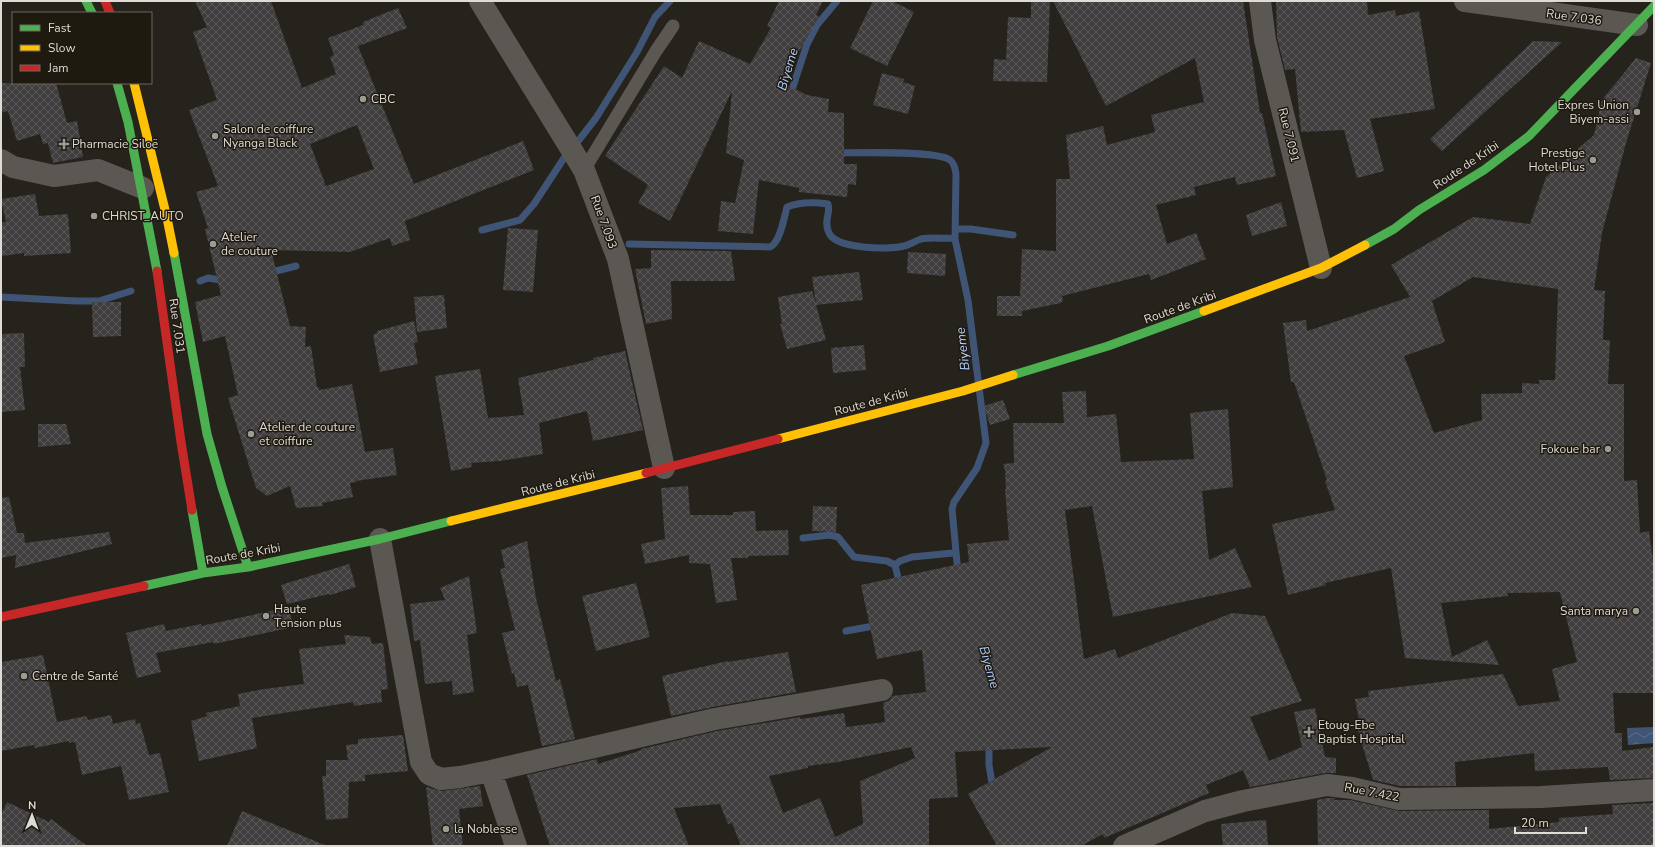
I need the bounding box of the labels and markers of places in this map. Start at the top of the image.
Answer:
place label: CBC [371,91,395,107]
marker: CBC [358,94,368,104]
place label: Expres Union Biyem-assi [1557,97,1629,127]
marker: Expres Union Biyem-assi [1632,107,1642,117]
place label: Salon de coiffure Nyanga Black [223,121,313,151]
marker: Salon de coiffure Nyanga Black [210,131,220,141]
place label: Pharmacie Siloë [72,136,158,152]
marker: Pharmacie Siloë [59,139,69,149]
place label: Prestige Hotel Plus [1528,145,1585,175]
marker: Prestige Hotel Plus [1588,155,1598,165]
place label: CHRIST_AUTO [102,208,184,224]
marker: CHRIST_AUTO [89,211,99,221]
place label: Atelier de couture [221,229,278,259]
marker: Atelier de couture [208,239,218,249]
place label: Atelier de couture et coiffure [259,419,355,449]
marker: Atelier de couture et coiffure [246,429,256,439]
place label: Fokoue bar [1541,441,1601,457]
marker: Fokoue bar [1603,444,1613,454]
place label: Haute Tension plus [274,601,342,631]
place label: Santa marya [1560,603,1628,619]
marker: Santa marya [1631,606,1641,616]
marker: Haute Tension plus [261,611,271,621]
place label: Centre de Santé [32,668,118,684]
marker: Centre de Santé [19,671,29,681]
place label: Etoug-Ebe Baptist Hospital [1318,717,1405,747]
marker: Etoug-Ebe Baptist Hospital [1303,726,1315,738]
place label: la Noblesse [454,821,517,837]
marker: la Noblesse [441,824,451,834]

